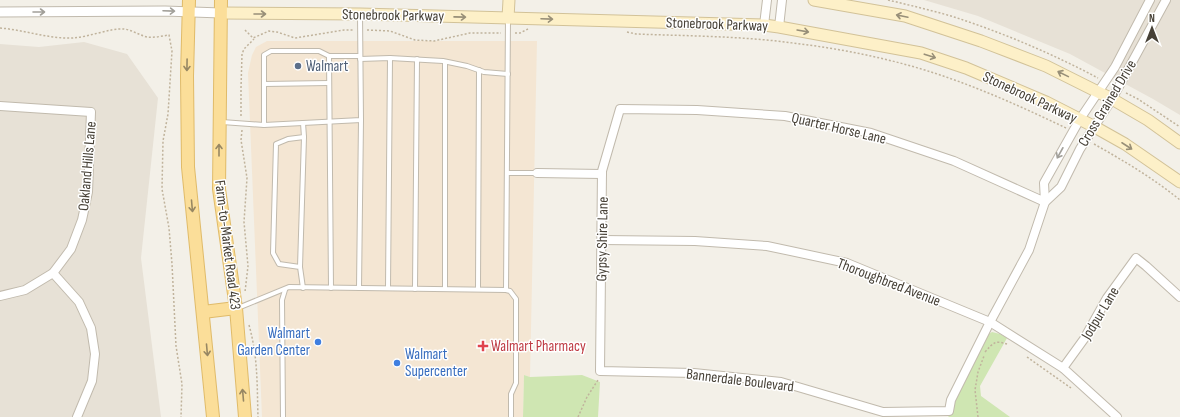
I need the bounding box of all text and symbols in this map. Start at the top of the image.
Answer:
street label: Stonebrook Parkway [342,5,444,26]
one-way arrow [32,8,45,16]
one-way arrow [162,8,175,15]
north arrow [1132,8,1172,48]
one-way arrow [253,10,266,18]
one-way arrow [896,11,909,19]
text: N [1149,12,1155,25]
one-way arrow [453,13,466,21]
street label: Stonebrook Parkway [666,13,769,36]
one-way arrow [540,15,553,23]
one-way arrow [796,28,809,36]
one-way arrow [924,53,936,61]
street label: Cross Grained Drive [1074,56,1141,150]
place label: Walmart [306,57,349,76]
one-way arrow [184,58,191,71]
marker: Walmart [293,61,303,71]
street label: Stonebrook Parkway [980,67,1080,128]
one-way arrow [1057,70,1069,77]
street label: Quarter Horse Lane [790,108,888,149]
street label: Oakland Hills Lane [74,120,101,212]
one-way arrow [1121,142,1133,150]
one-way arrow [215,144,223,157]
one-way arrow [1056,147,1064,159]
street label: Farm-to-Market Road 423 [210,179,245,311]
street label: Gypsy Shire Lane [592,197,613,282]
one-way arrow [188,199,195,212]
street label: Thoroughbred Avenue [834,254,943,311]
street label: Jodpur Lane [1077,283,1124,344]
place label: Walmart Garden Center [237,324,311,360]
marker: Walmart Garden Center [313,337,323,347]
place label: Walmart Pharmacy [491,337,586,356]
marker: Walmart Pharmacy [478,341,488,351]
one-way arrow [203,343,210,356]
place label: Walmart Supercenter [405,345,468,381]
marker: Walmart Supercenter [392,358,402,368]
street label: Bannerdale Boulevard [685,364,795,397]
one-way arrow [239,389,247,402]

